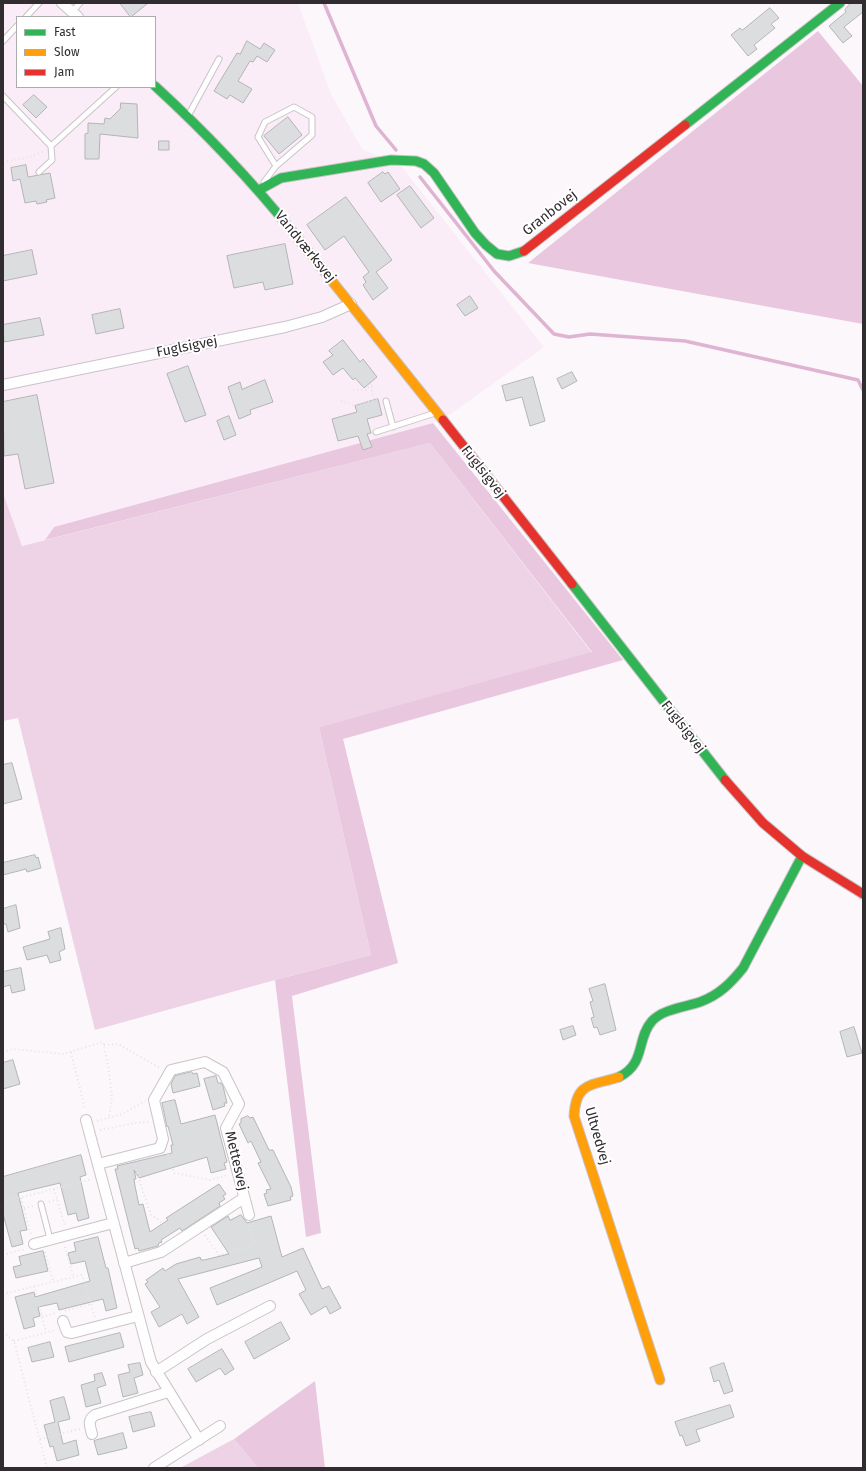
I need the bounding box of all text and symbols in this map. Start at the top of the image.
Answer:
legend [16,16,156,88]
text: Fast [54,25,76,39]
text: Slow [54,45,80,59]
text: Jam [54,65,74,79]
street label: Granbovej [519,187,581,239]
street label: Vandværksvej [271,208,339,286]
street label: Fuglsigvej [155,333,219,361]
street label: Fuglsigvej [457,442,509,502]
street label: Fuglsigvej [657,697,709,757]
street label: Ultvedvej [581,1105,613,1167]
street label: Mettesvej [221,1130,251,1192]

